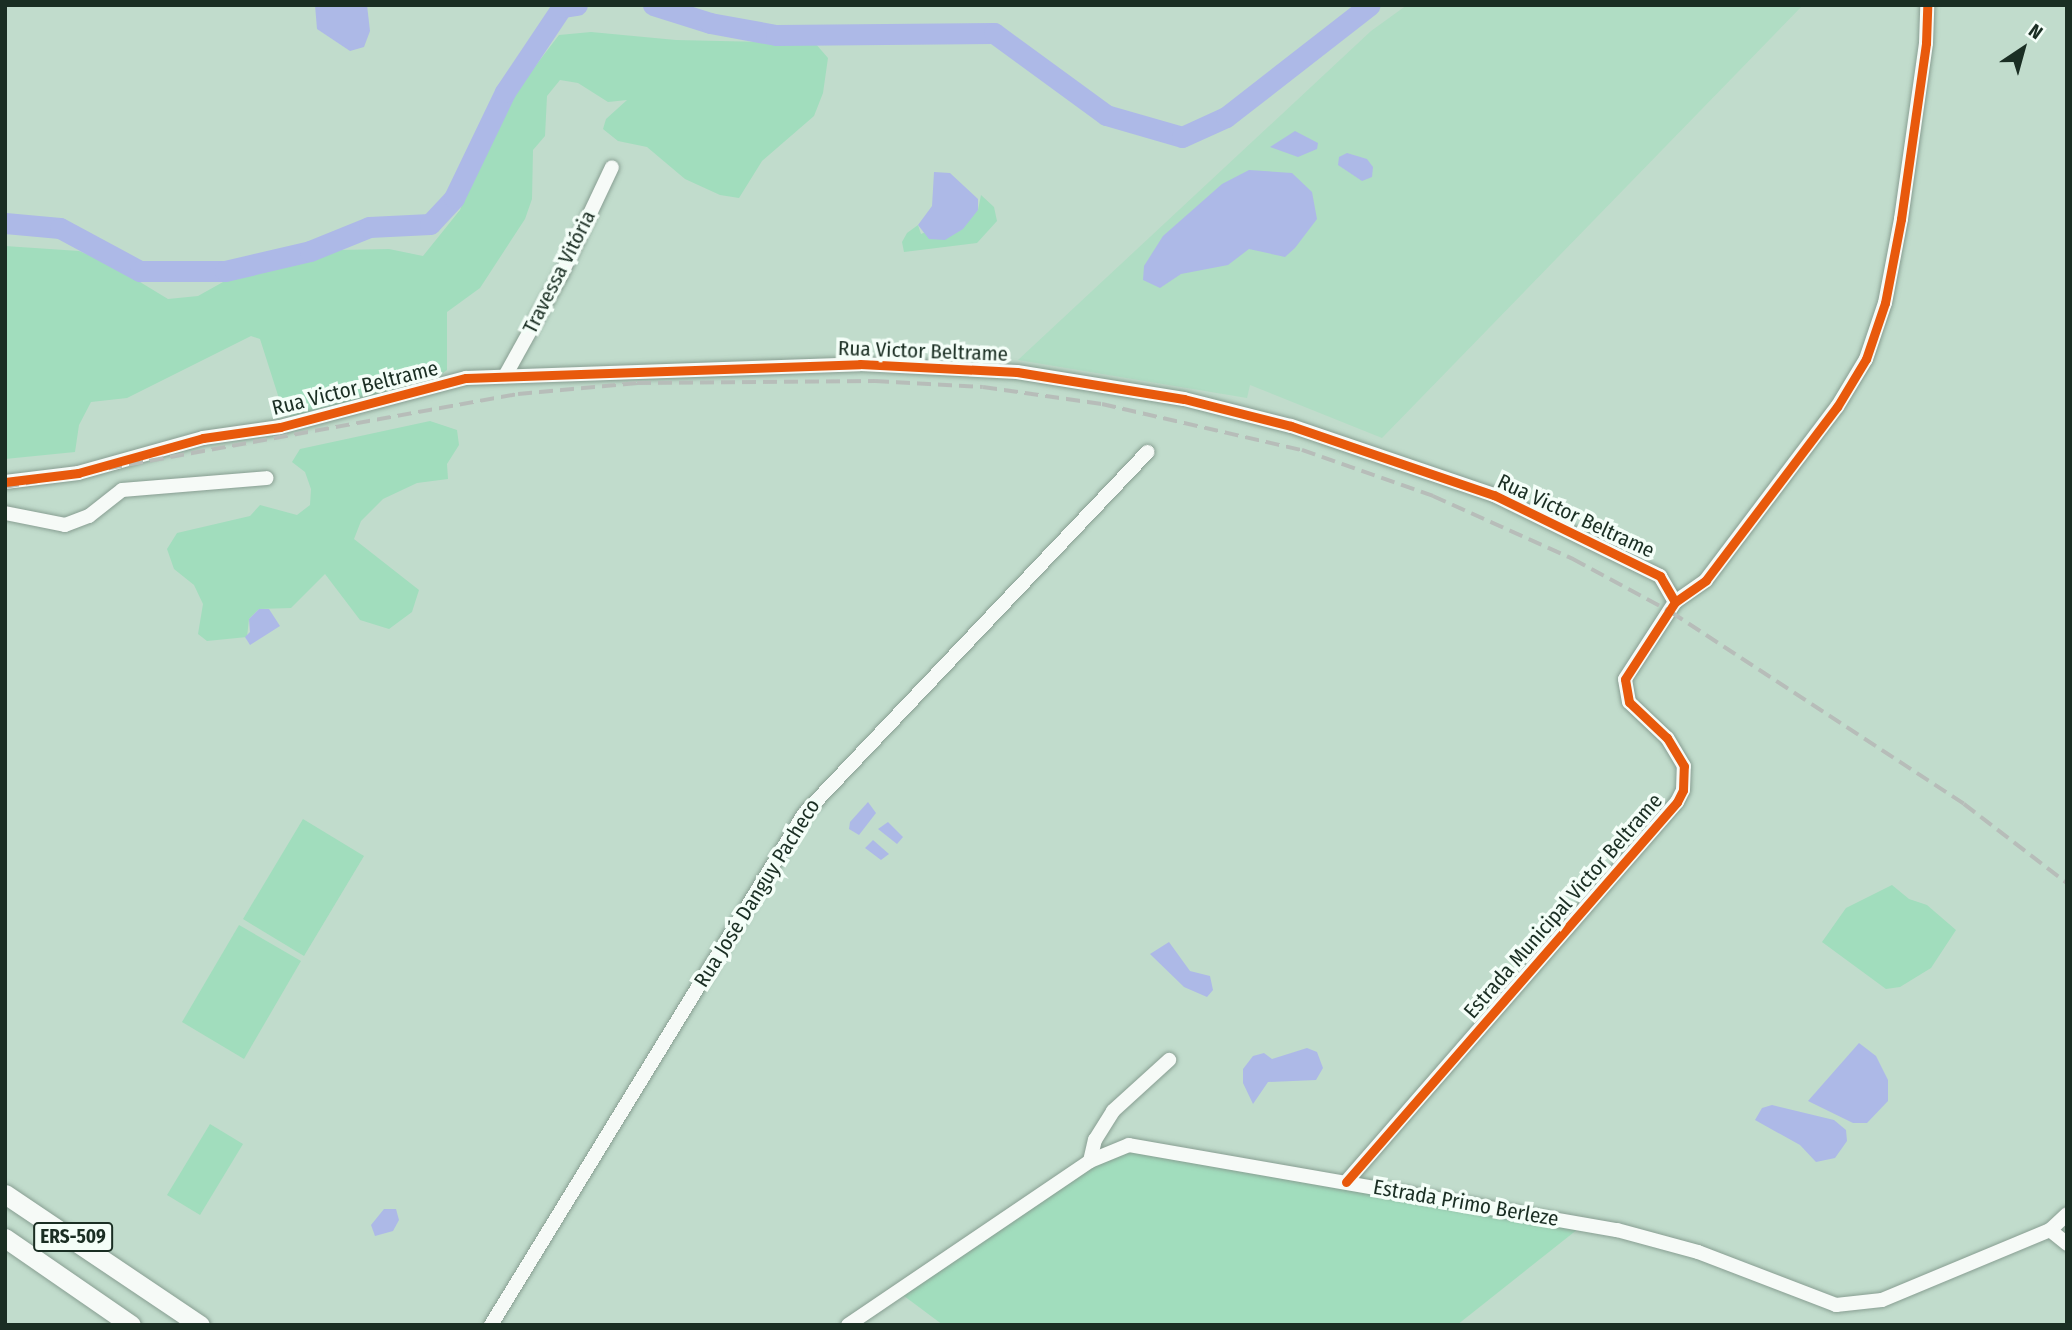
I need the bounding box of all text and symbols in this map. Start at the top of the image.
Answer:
north arrow [1988,14,2058,84]
text: N [2024,19,2047,44]
street label: Travessa Vitória [517,206,601,338]
street label: Rua Victor Beltrame [837,335,1009,367]
street label: Rua Victor Beltrame [269,355,441,421]
street label: Rua Victor Beltrame [1494,469,1658,563]
street label: Estrada Municipal Victor Beltrame [1458,788,1668,1024]
street label: Rua José Danguy Pacheco [689,794,825,992]
street label: Estrada Primo Berleze [1371,1174,1561,1232]
road number: ERS-509 [33,1222,113,1252]

